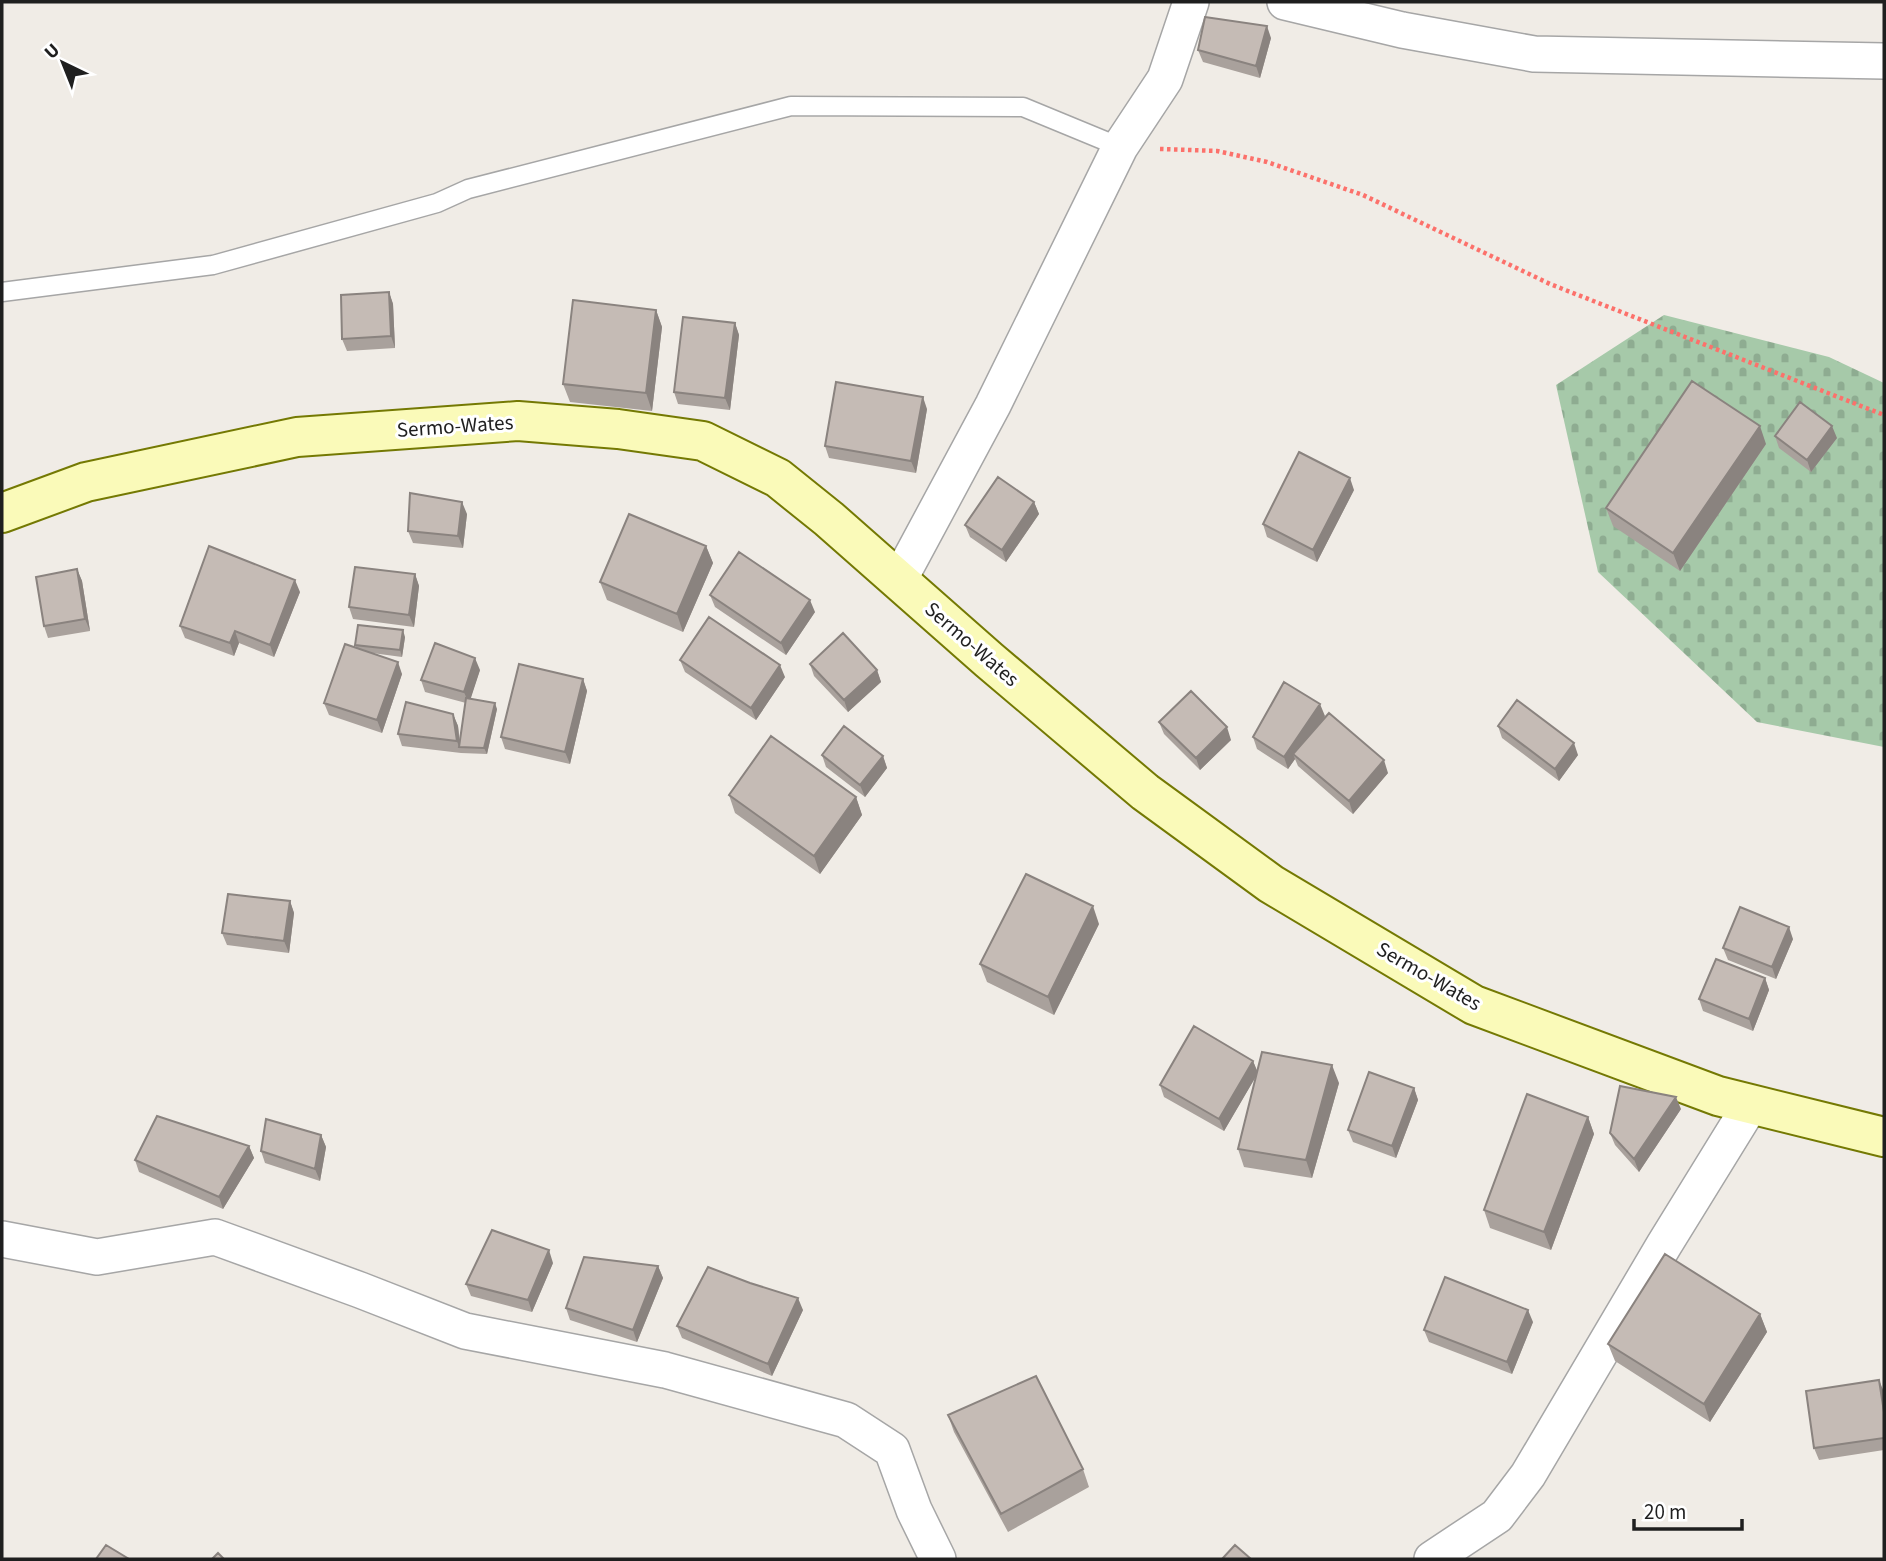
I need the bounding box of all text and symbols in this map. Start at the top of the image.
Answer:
north arrow [28,28,98,98]
text: U [39,37,66,66]
street label: Sermo-Wates [396,407,514,445]
street label: Sermo-Wates [918,594,1026,694]
street label: Sermo-Wates [1371,934,1487,1018]
scale bar [1634,1488,1742,1532]
text: 20 m [1644,1497,1686,1527]

